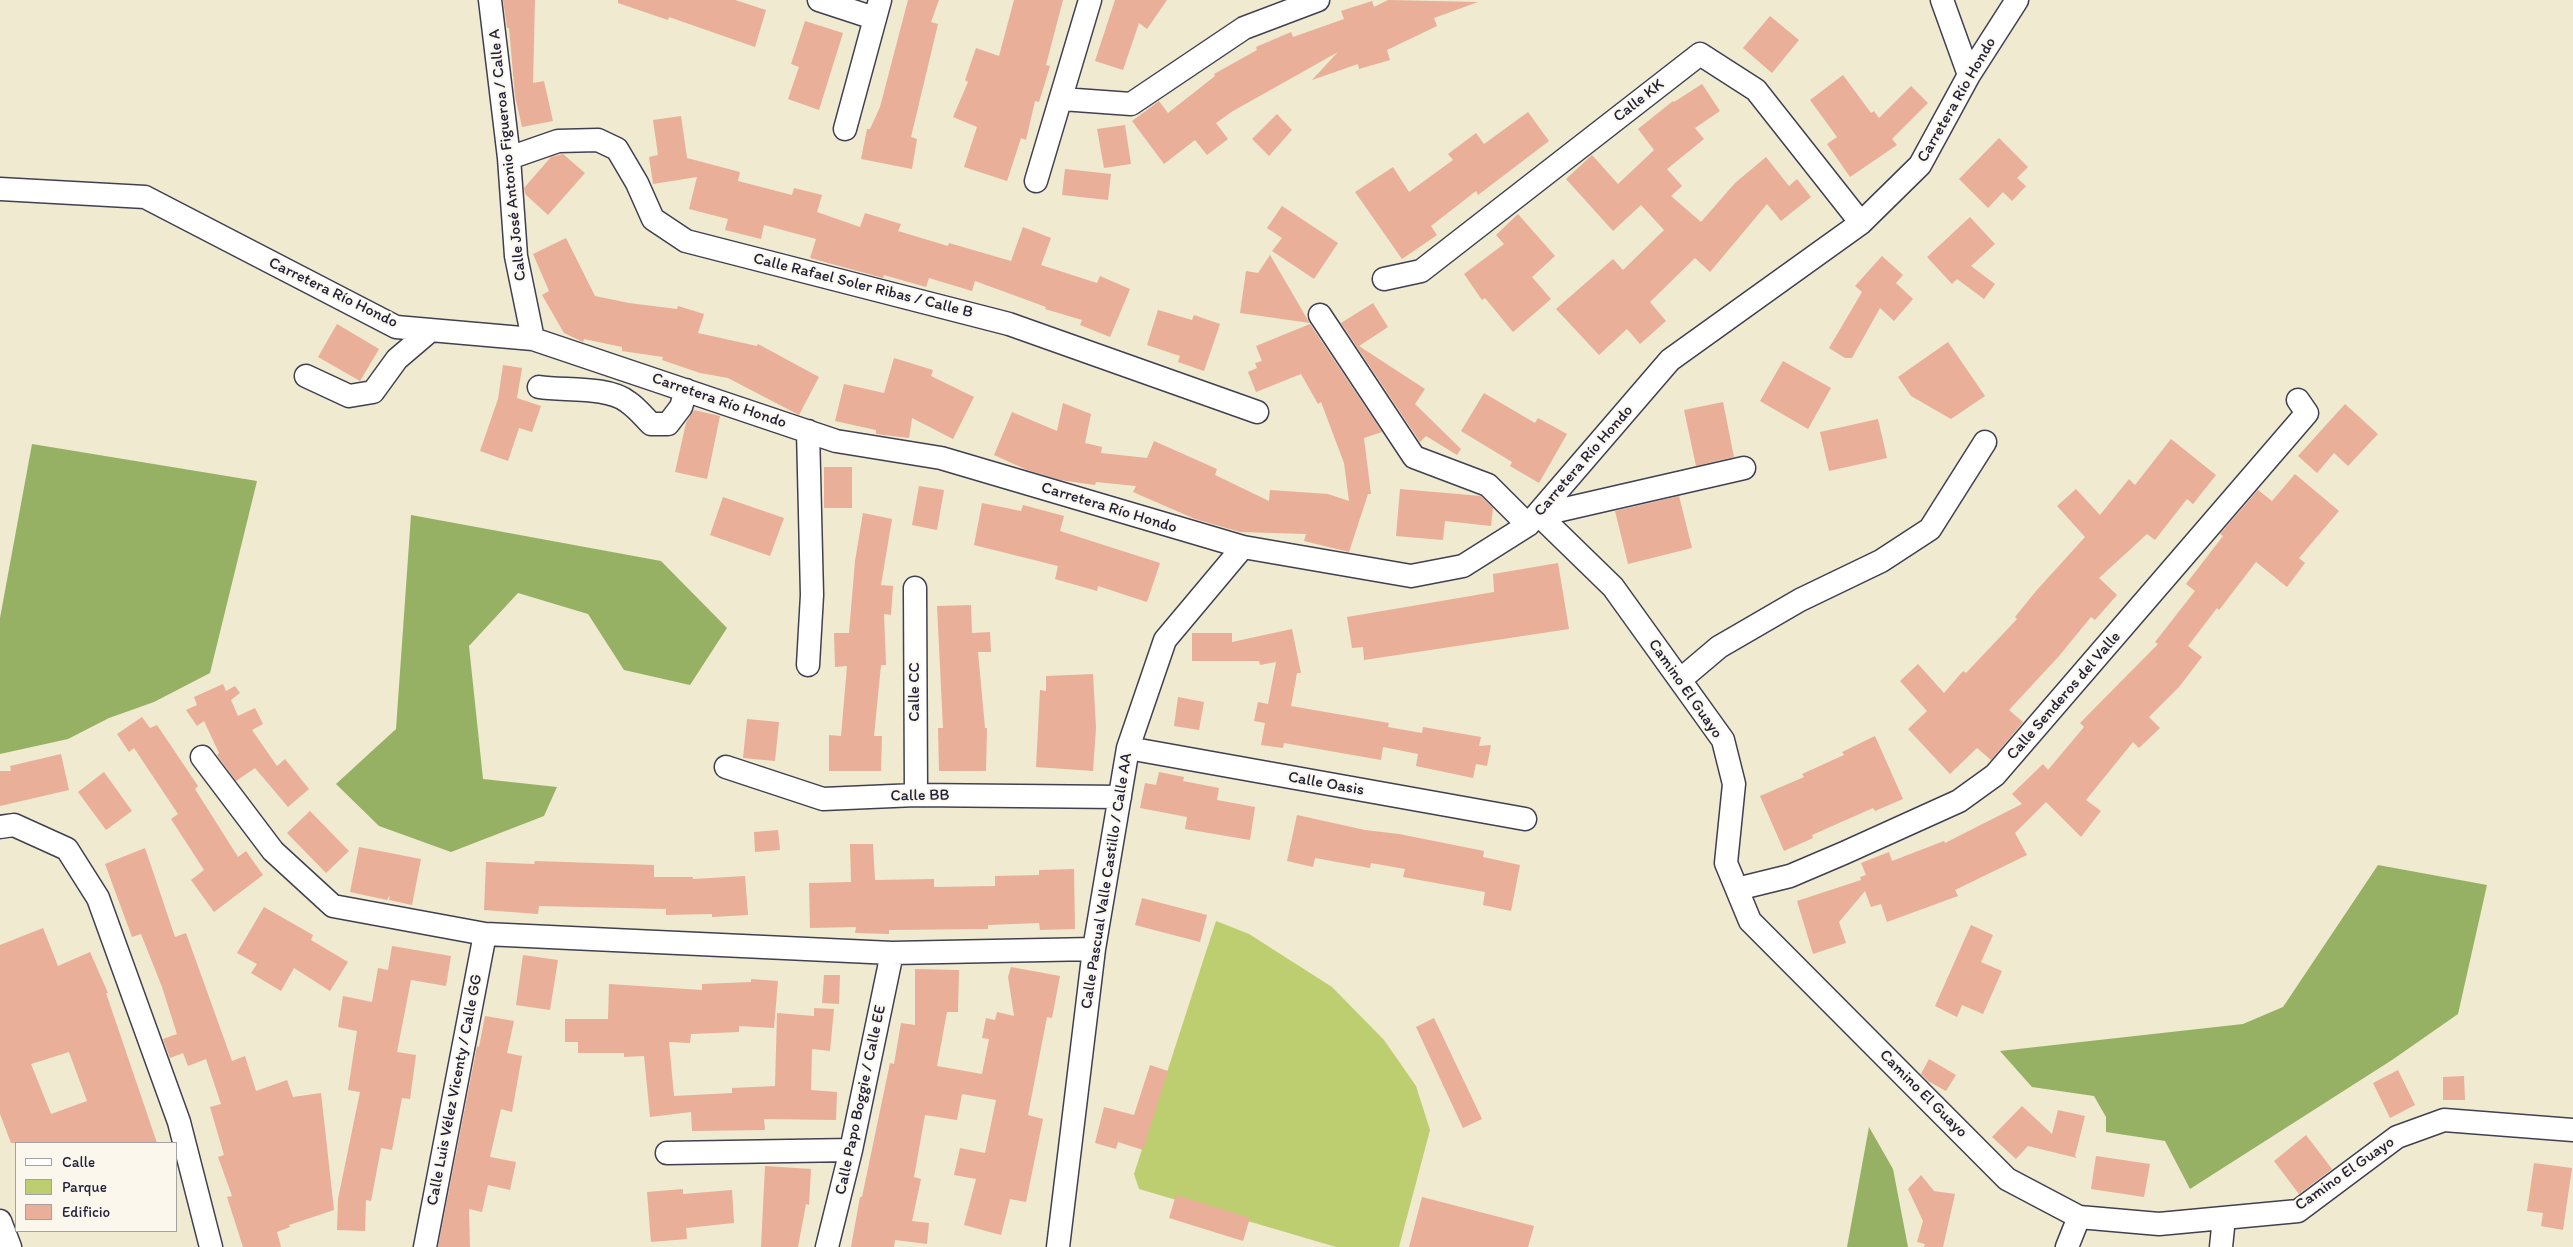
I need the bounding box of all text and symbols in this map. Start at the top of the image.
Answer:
street label: Calle José Antonio Figueroa / Calle A [485,28,531,282]
street label: Carretera Río Hondo [1913,34,2001,166]
street label: Calle KK [1610,75,1668,127]
street label: Calle Rafael Soler Ribas / Calle B [751,249,975,323]
street label: Carretera Río Hondo [265,253,401,333]
street label: Carretera Río Hondo [649,369,789,433]
street label: Carretera Río Hondo [1530,401,1638,521]
street label: Carretera Río Hondo [1039,478,1179,538]
street label: Calle Senderos del Valle [2003,628,2125,764]
street label: Camino El Guayo [1644,636,1726,742]
street label: Calle CC [905,662,925,722]
street label: Calle Pascual Valle Castillo / Calle AA [1077,752,1137,1010]
street label: Calle Oasis [1286,768,1366,800]
street label: Calle BB [890,786,950,806]
street label: Calle Luis Vélez Vicenty / Calle GG [423,973,487,1207]
street label: Calle Papo Boggie / Calle EE [832,1003,890,1197]
street label: Camino El Guayo [1875,1046,1971,1142]
street label: Camino El Guayo [2292,1133,2398,1215]
legend [15,1142,178,1232]
text: Calle [62,1153,95,1171]
text: Parque [62,1178,107,1196]
text: Edificio [62,1203,110,1221]

